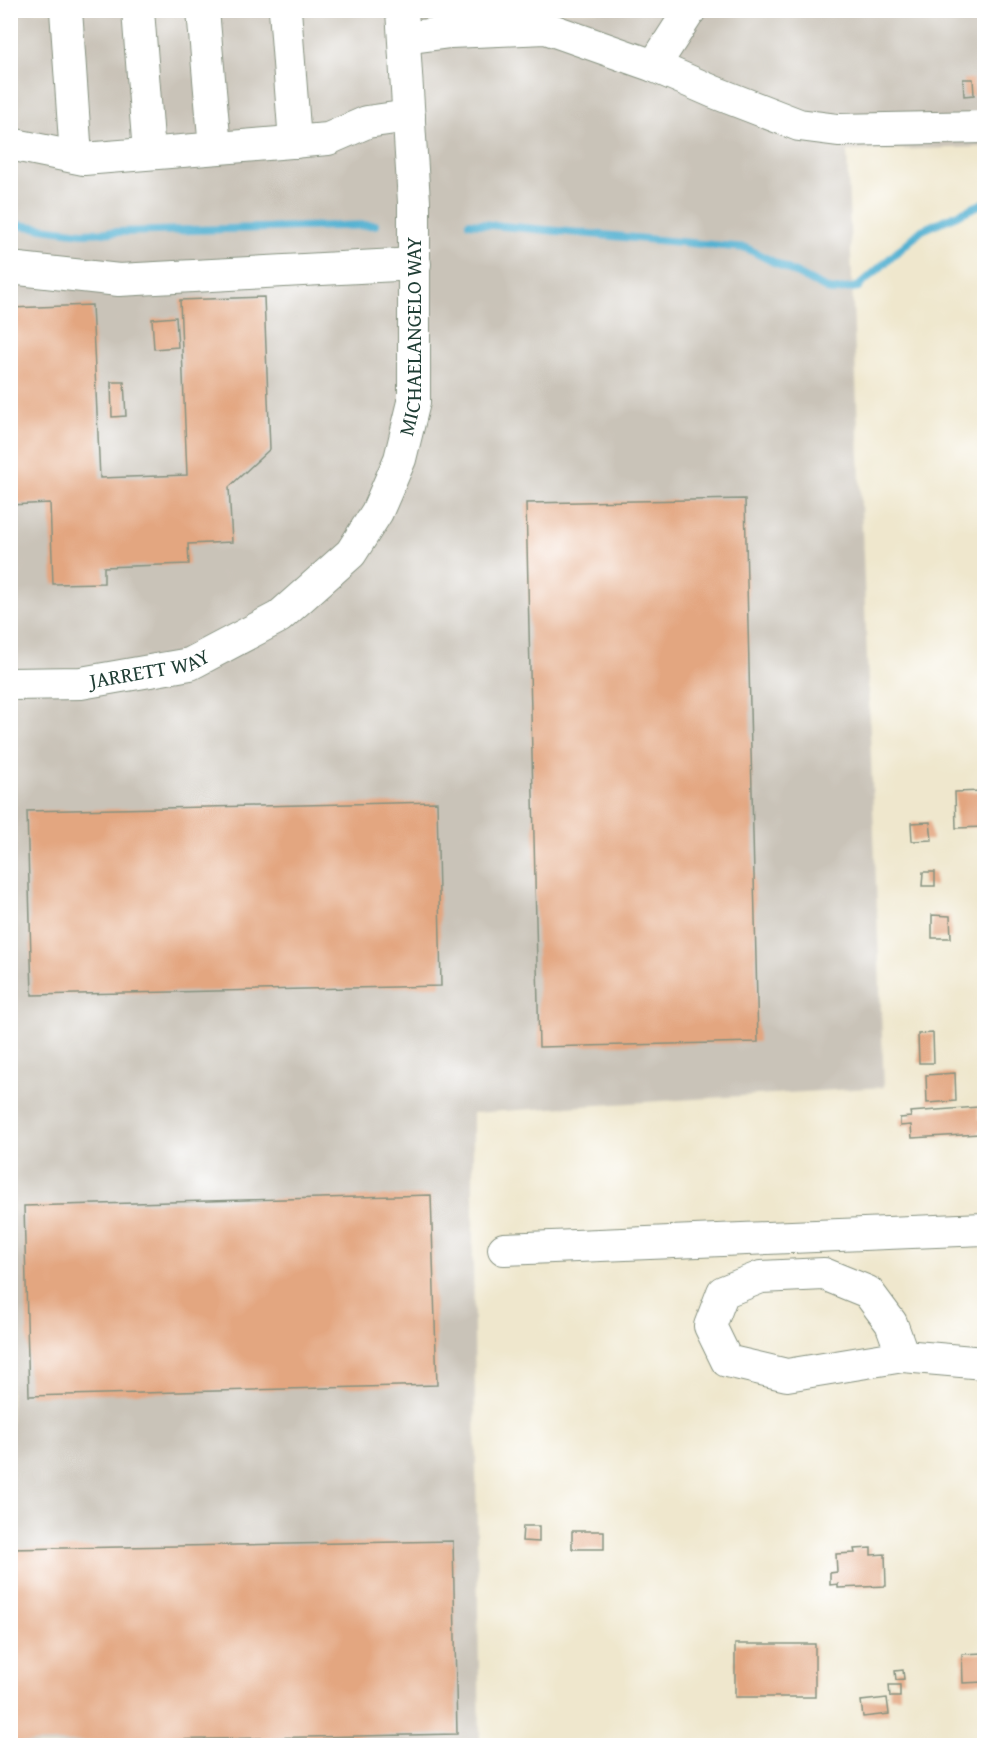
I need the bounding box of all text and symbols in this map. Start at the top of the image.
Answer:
street label: MICHAELANGELO WAY [390,237,429,439]
street label: JARRETT WAY [84,640,215,697]

